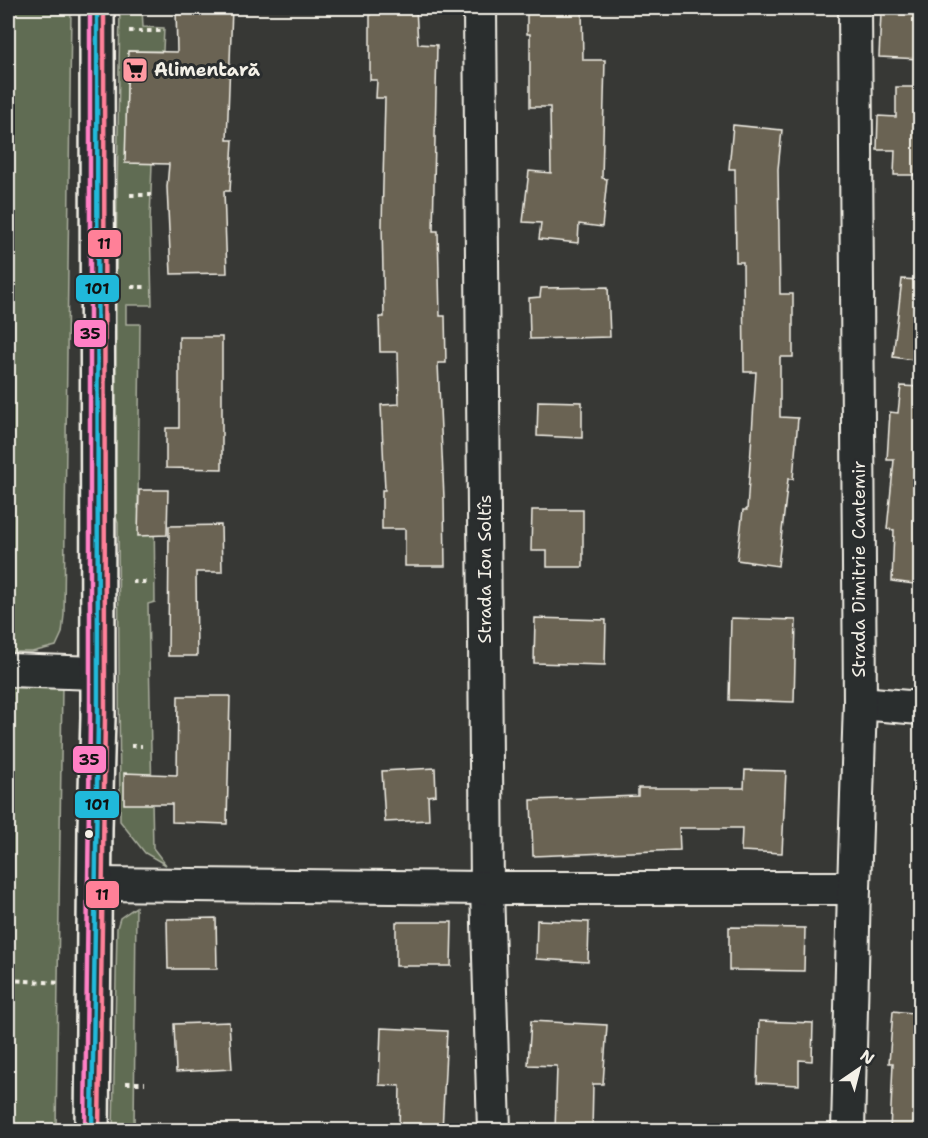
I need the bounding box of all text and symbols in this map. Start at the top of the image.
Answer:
supermarket icon: Alimentară [120,55,150,85]
place label: Alimentară [154,58,261,82]
line badge: 11 [87,229,122,258]
text: 11 [97,233,111,254]
line badge: 101 [75,274,120,303]
text: 101 [85,278,109,299]
line badge: 35 [73,319,107,348]
text: 35 [79,323,101,344]
street label: Strada Dimitrie Cantemir [847,460,871,678]
street label: Strada Ion Soltîs [473,495,497,643]
line badge: 35 [72,745,107,774]
text: 35 [78,749,100,770]
line badge: 101 [74,790,120,819]
text: 101 [85,794,109,815]
unlabelled marker [83,828,95,840]
line badge: 11 [85,880,120,909]
text: 11 [95,884,109,905]
north arrow [829,1039,889,1099]
text: N [856,1045,879,1069]

